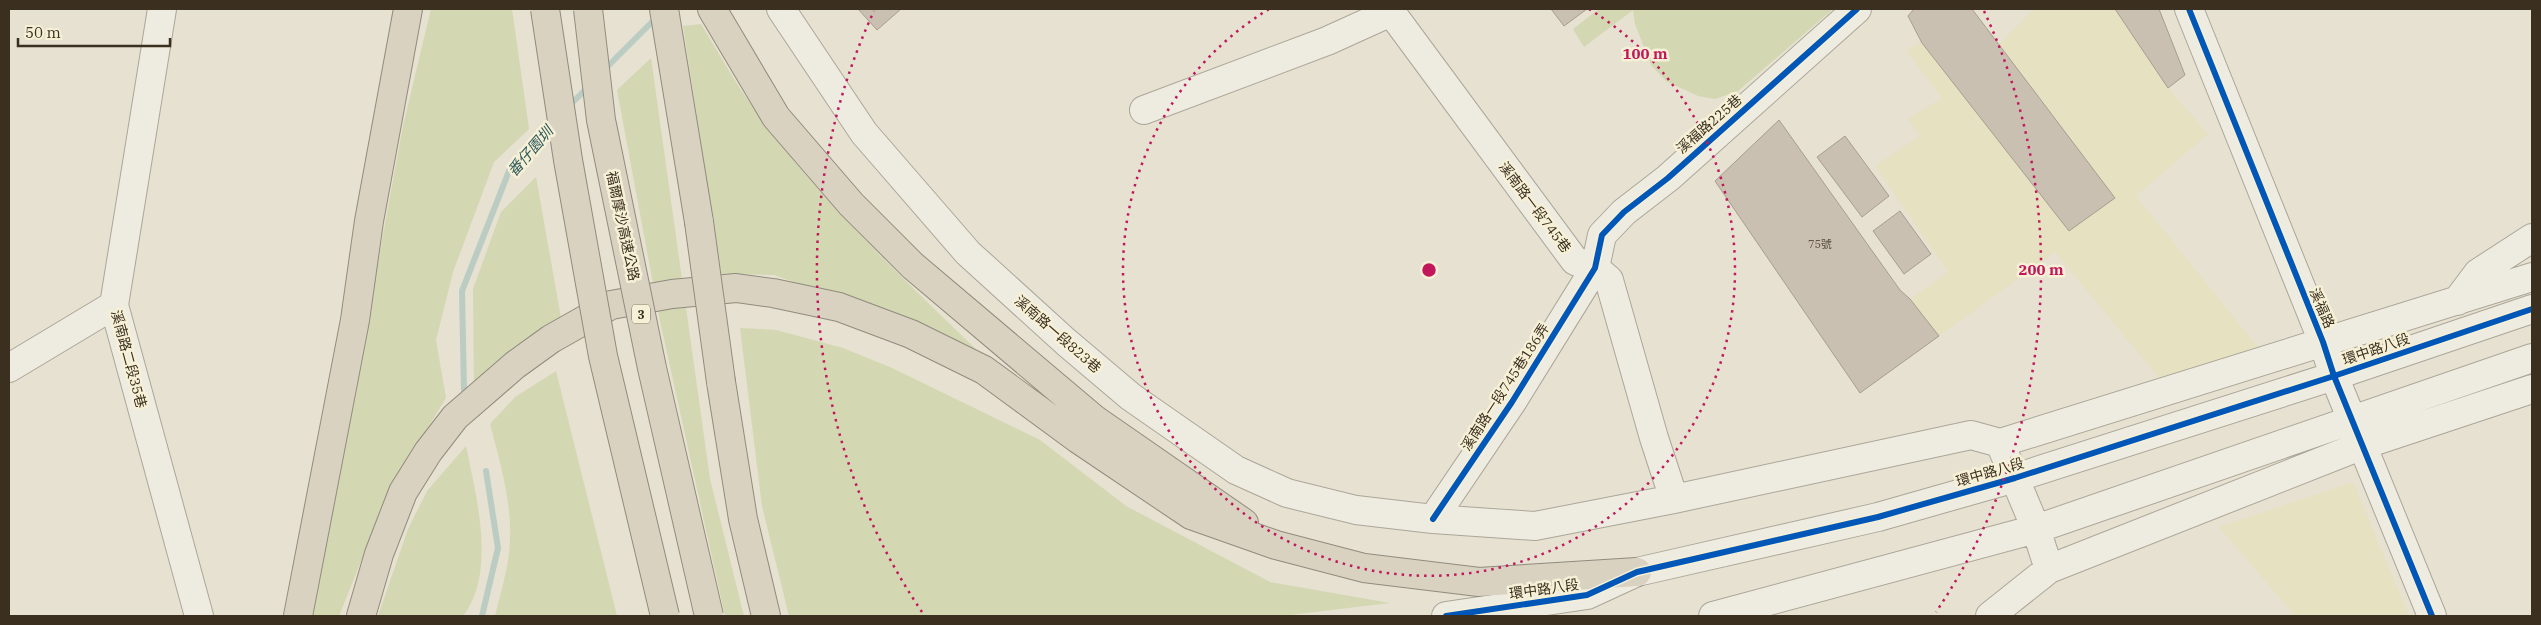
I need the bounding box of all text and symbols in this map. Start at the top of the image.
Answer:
scale bar [18,15,170,47]
text: 50 m [25,23,61,42]
text: 100 m [1622,44,1668,63]
street label: 溪福路225巷 [1672,91,1746,157]
water label: 番仔園圳 [503,121,558,180]
street label: 溪南路一段745巷 [1495,158,1575,256]
street label: 福爾摩沙高速公路 [603,169,643,283]
house number: 75號 [1808,237,1832,251]
text: 200 m [2018,260,2064,279]
centre of rings [1420,261,1438,279]
street label: 溪福路 [2306,285,2338,331]
street label: 溪南路一段823巷 [1011,291,1105,377]
road number: 3 [632,304,650,324]
street label: 溪南路二段35巷 [107,308,151,410]
street label: 溪南路一段745巷186弄 [1457,320,1553,454]
street label: 環中路八段 [2340,329,2412,369]
street label: 環中路八段 [1954,454,2026,490]
street label: 環中路八段 [1508,575,1580,603]

